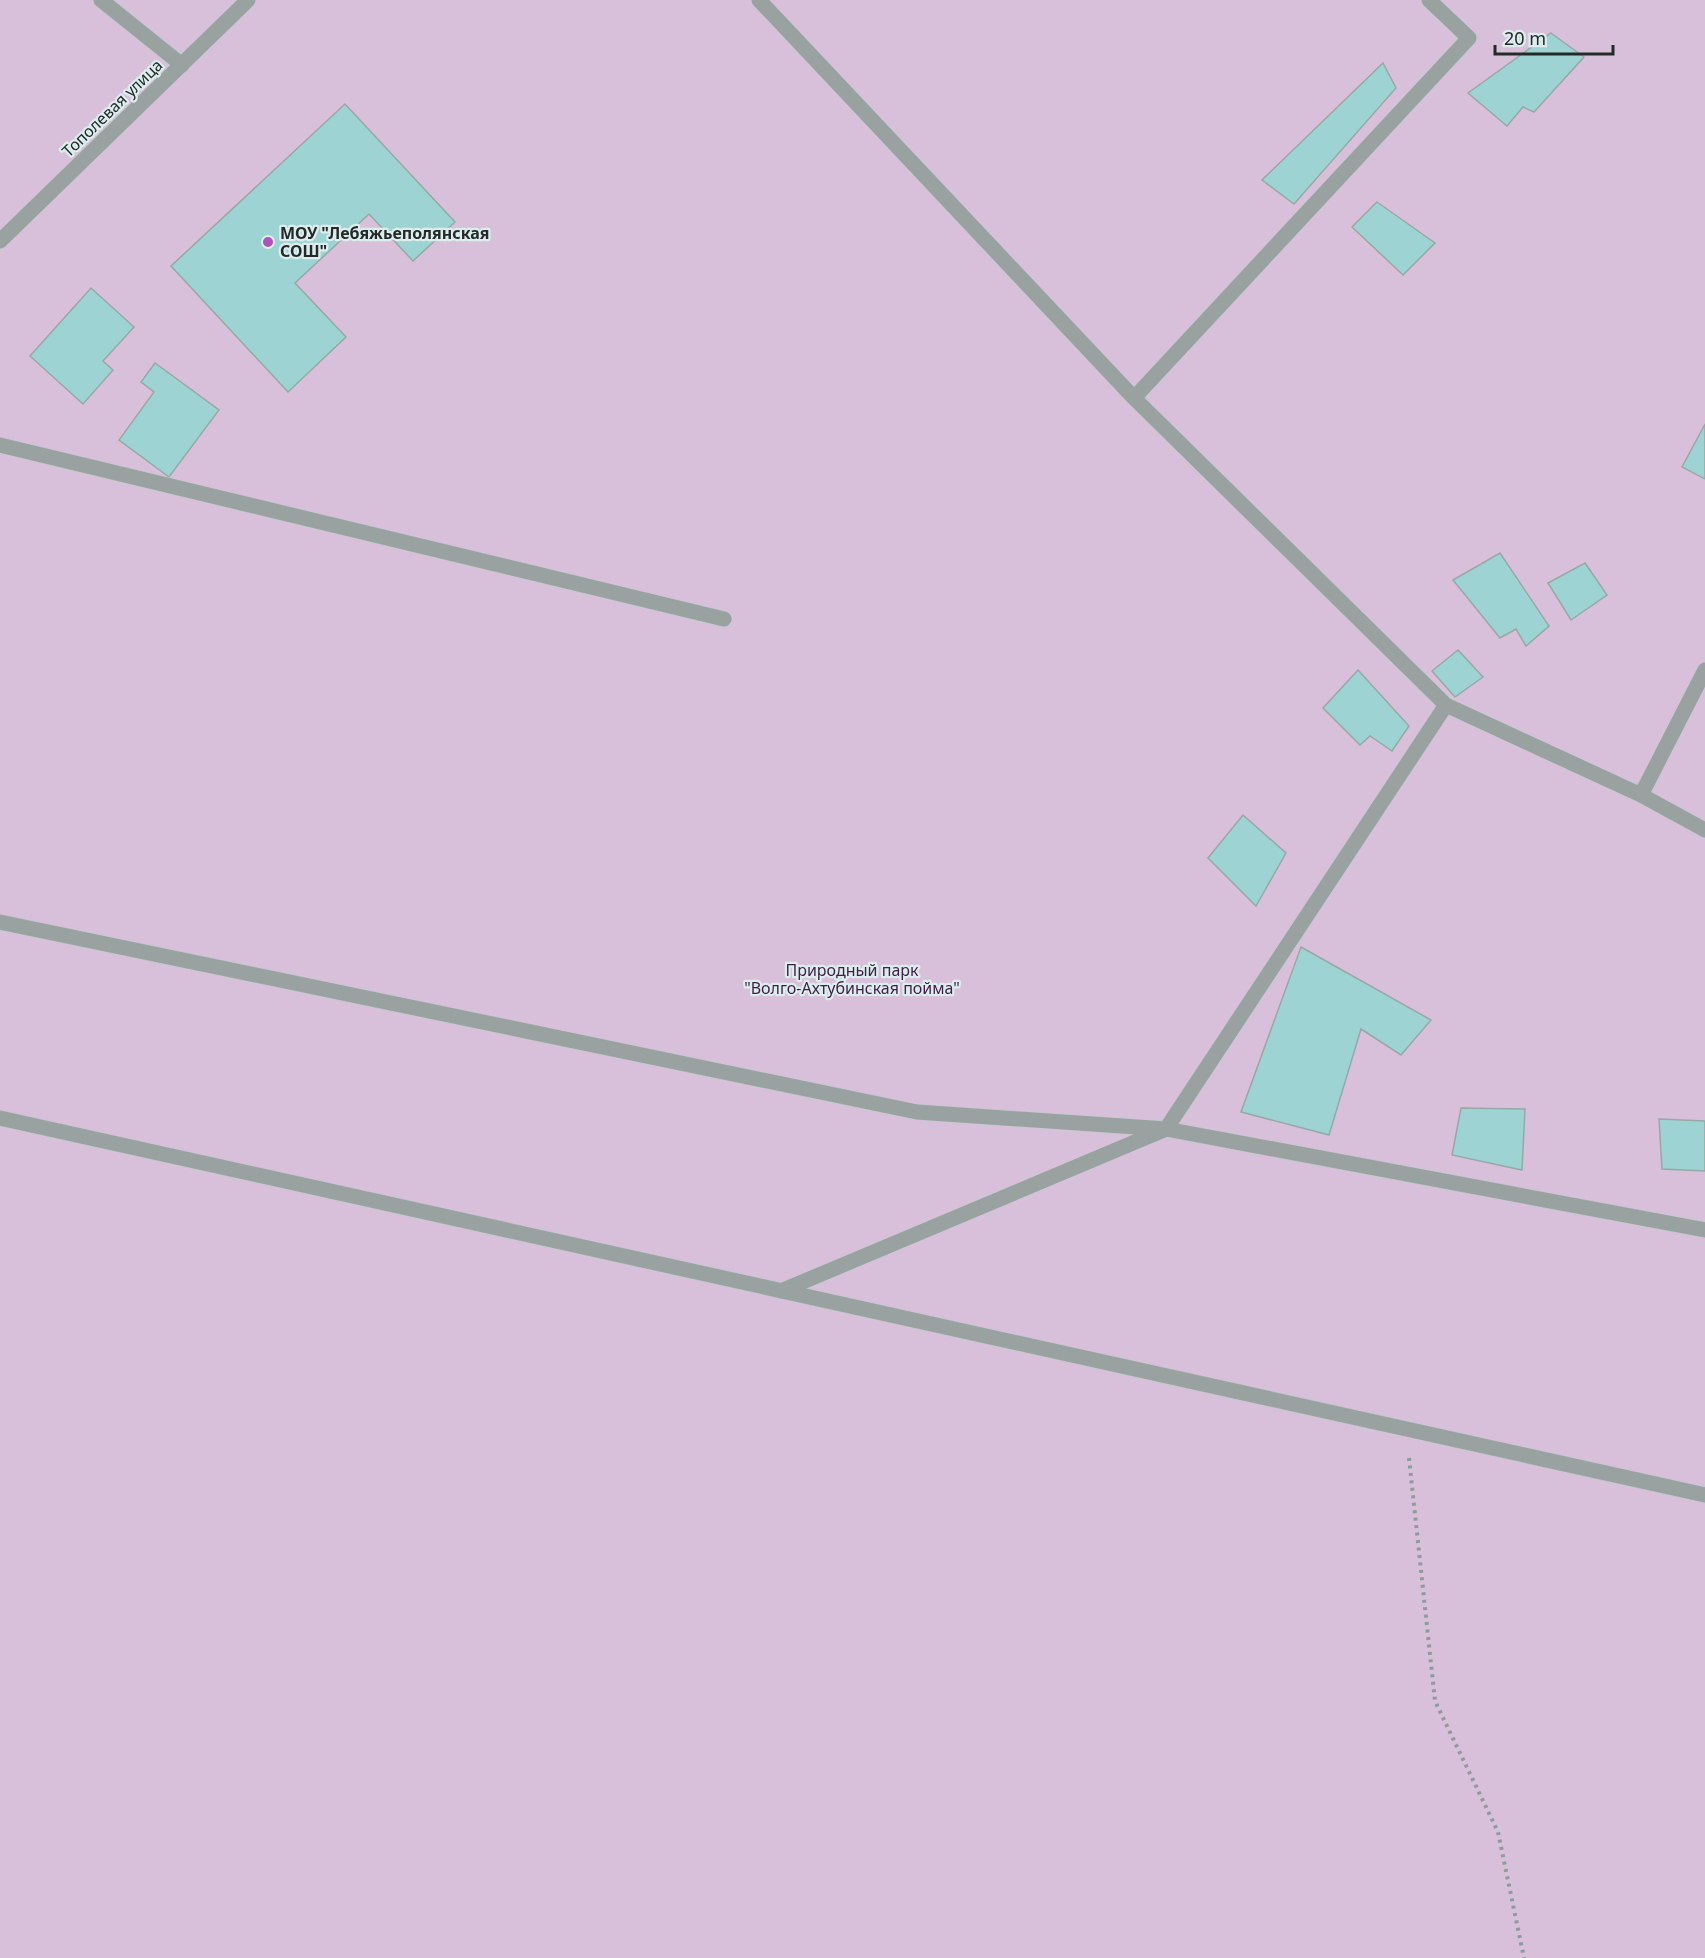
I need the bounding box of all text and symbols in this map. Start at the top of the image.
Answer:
scale bar [1495,18,1614,56]
text: 20 m [1504,26,1546,50]
street label: Тополевая улица [57,54,167,162]
place label: МОУ "Лебяжьеполянская СОШ" [280,222,489,262]
marker: МОУ "Лебяжьеполянская СОШ" [261,235,275,249]
park label: Природный парк "Волго-Ахтубинская пойма" [744,959,960,999]

